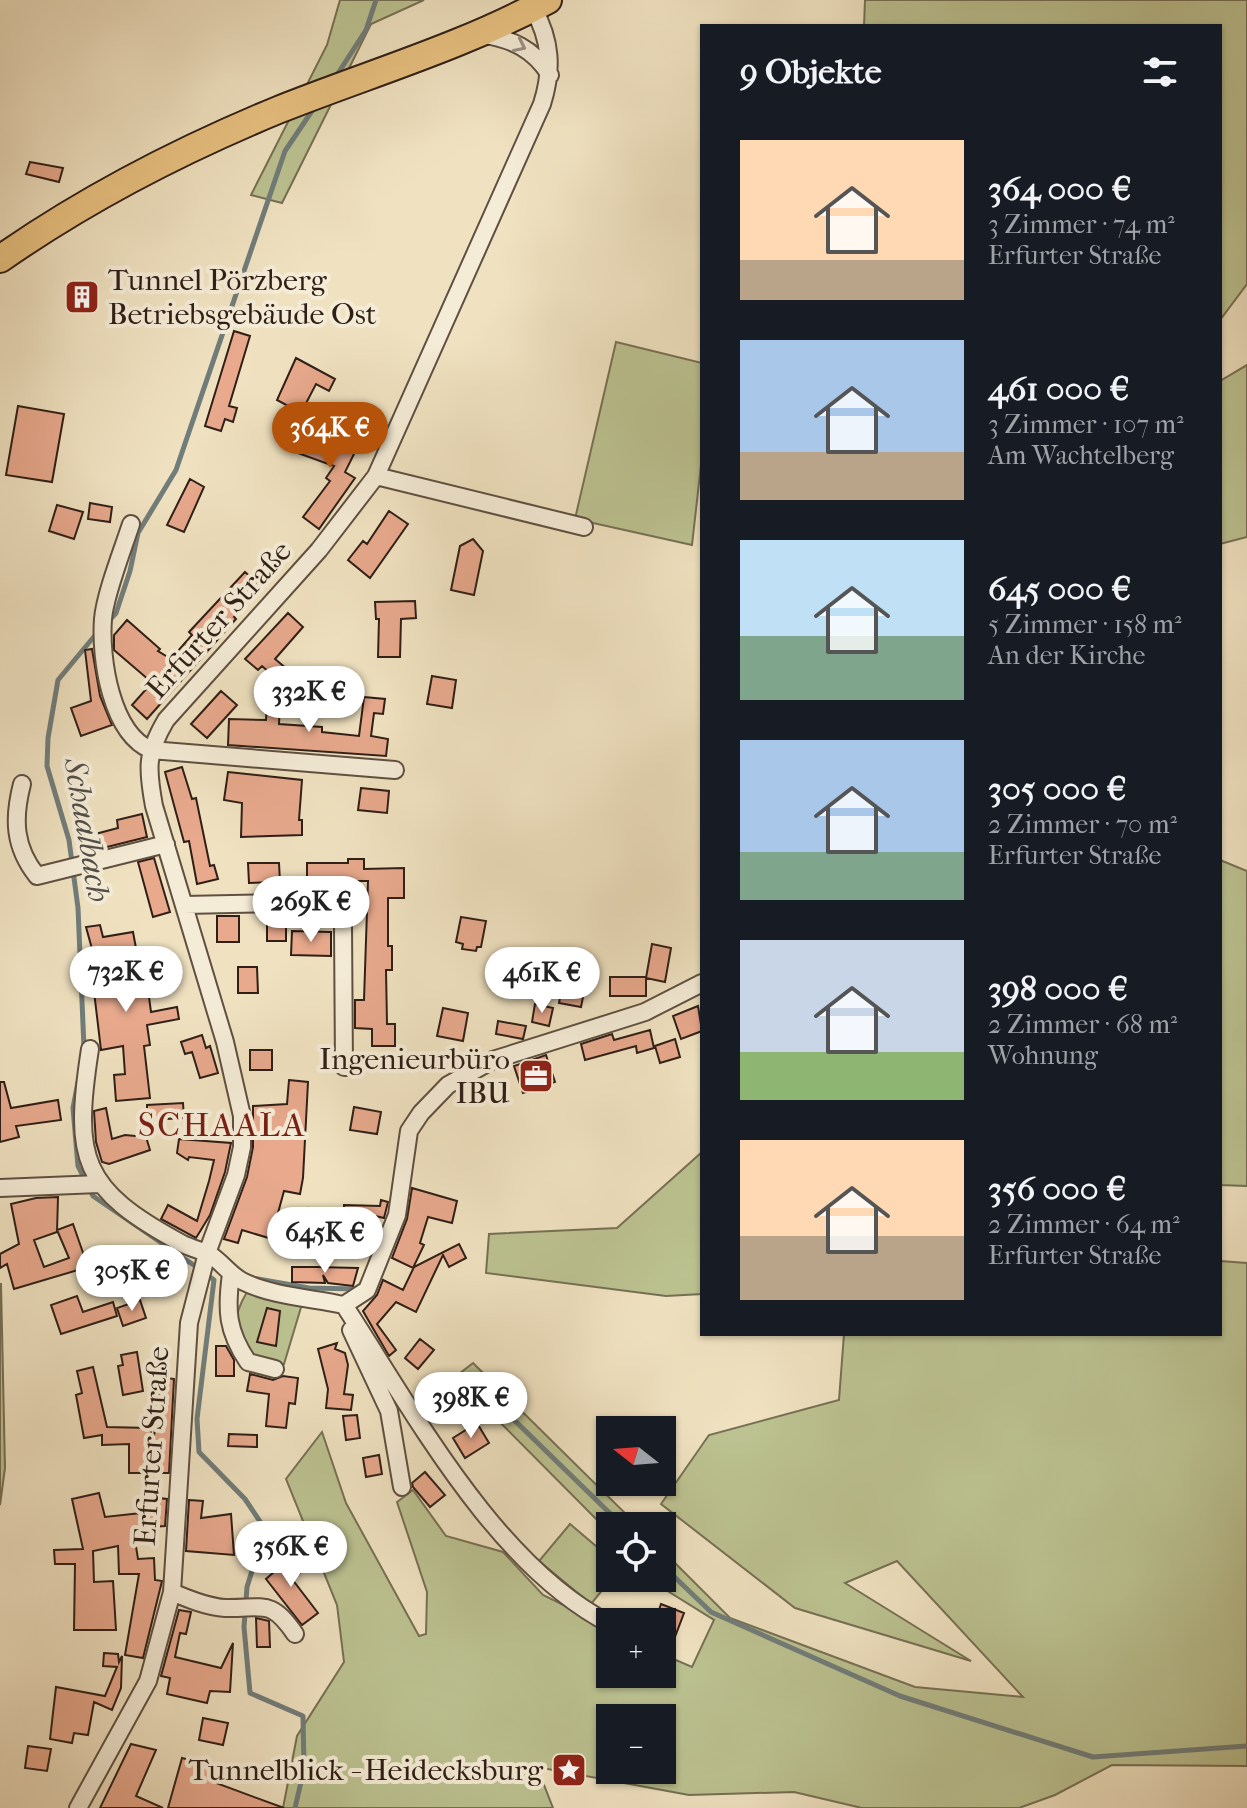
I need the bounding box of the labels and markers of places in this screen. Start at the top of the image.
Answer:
place label: Tunnel Pörzberg Betriebsgebäude Ost [108,263,377,332]
building icon: Tunnel Pörzberg Betriebsgebäude Ost [63,278,101,316]
pin: 364K € [265,402,395,470]
pin: 332K € [244,666,374,734]
pin: 269K € [246,876,376,944]
pin: 732K € [61,946,191,1014]
pin: 461K € [477,947,607,1015]
place label: Ingenieurbüro IBU [319,1042,510,1111]
office icon: Ingenieurbüro IBU [517,1057,555,1095]
pin: 645K € [260,1207,390,1275]
pin: 305K € [67,1245,197,1313]
pin: 398K € [406,1372,536,1440]
pin: 356K € [226,1521,356,1589]
place icon: Tunnelblick - Heidecksburg [550,1751,588,1789]
place label: Tunnelblick - Heidecksburg [189,1753,544,1788]

